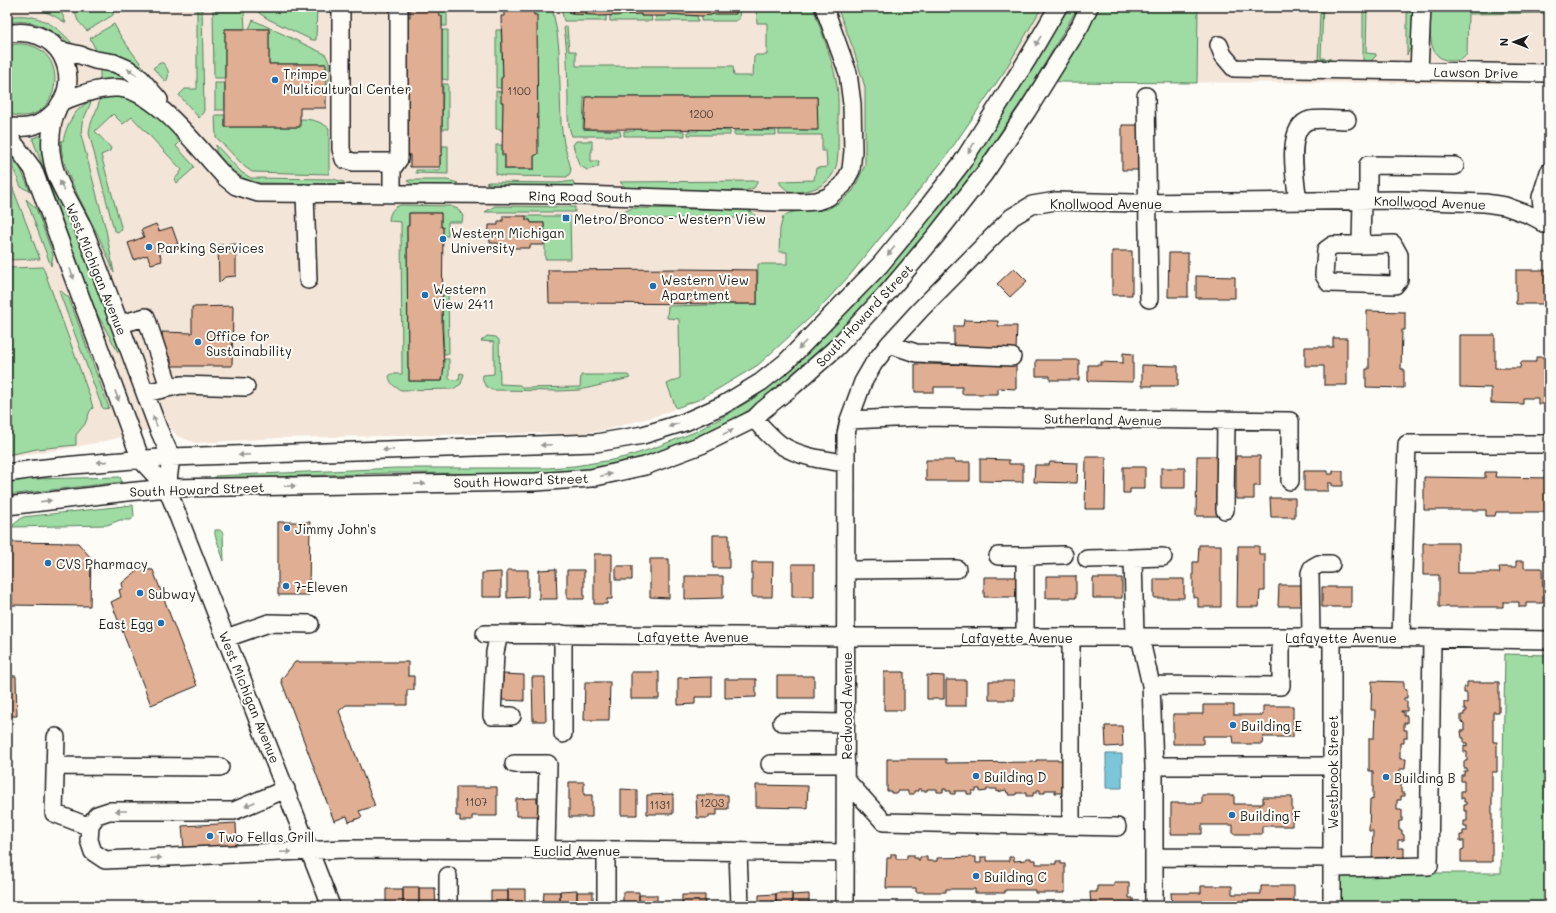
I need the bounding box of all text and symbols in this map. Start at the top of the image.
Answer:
north arrow [1494,22,1534,62]
one-way arrow [1035,35,1042,47]
text: N [1496,38,1511,46]
street label: Lawson Drive [1433,63,1519,81]
place label: Trimpe Multicultural Center [283,65,411,97]
one-way arrow [127,68,137,76]
marker: Trimpe Multicultural Center [270,75,280,85]
house number: 1100 [507,83,531,98]
house number: 1200 [689,106,714,121]
one-way arrow [967,143,975,153]
one-way arrow [59,180,65,192]
street label: Ring Road South [528,187,632,205]
street label: Knollwood Avenue [1374,192,1486,212]
street label: Knollwood Avenue [1050,195,1162,212]
street label: West Michigan Avenue [63,200,131,338]
place label: Metro/Bronco - Western View [574,210,766,227]
marker: Metro/Bronco - Western View [561,213,571,223]
place label: Western Michigan University [451,224,565,256]
marker: Western Michigan University [438,234,448,244]
place label: Parking Services [157,239,264,256]
marker: Parking Services [144,242,154,252]
one-way arrow [887,245,896,256]
street label: South Howard Street [812,260,916,370]
one-way arrow [69,268,75,280]
place label: Western View Apartment [661,271,749,303]
place label: Western View 2411 [433,280,494,312]
marker: Western View Apartment [648,281,658,291]
marker: Western View 2411 [420,290,430,300]
place label: Office for Sustainability [206,327,292,359]
marker: Office for Sustainability [193,337,203,347]
one-way arrow [797,340,807,350]
one-way arrow [115,390,121,402]
street label: Sutherland Avenue [1044,409,1162,429]
one-way arrow [152,415,158,427]
one-way arrow [668,422,680,428]
one-way arrow [722,429,733,435]
one-way arrow [540,442,552,449]
one-way arrow [382,447,394,454]
one-way arrow [237,452,250,458]
one-way arrow [96,458,108,465]
street label: South Howard Street [453,469,589,491]
one-way arrow [599,471,612,477]
street label: South Howard Street [129,478,265,500]
one-way arrow [414,481,427,487]
one-way arrow [284,483,297,489]
one-way arrow [40,498,52,504]
place label: Jimmy John's [295,520,376,537]
marker: Jimmy John's [282,523,292,533]
place label: CVS Pharmacy [56,555,148,572]
marker: CVS Pharmacy [43,558,53,568]
place label: 7-Eleven [294,578,348,595]
marker: 7-Eleven [281,581,291,591]
place label: Subway [148,585,196,602]
marker: Subway [135,588,145,598]
place label: East Egg [99,615,153,632]
marker: East Egg [156,618,166,628]
street label: West Michigan Avenue [216,628,284,766]
street label: Lafayette Avenue [637,628,749,645]
street label: Lafayette Avenue [961,629,1073,646]
street label: Lafayette Avenue [1285,629,1397,646]
street label: Redwood Avenue [838,652,855,760]
street label: Westbrook Street [1324,715,1341,829]
place label: Building E [1241,717,1302,734]
marker: Building E [1228,720,1238,730]
place label: Building D [984,768,1047,785]
place label: Building B [1394,769,1456,786]
marker: Building D [971,771,981,781]
marker: Building B [1381,772,1391,782]
house number: 1107 [465,794,487,809]
house number: 1203 [700,795,725,810]
house number: 1131 [649,797,671,812]
one-way arrow [244,801,255,807]
place label: Building F [1240,807,1301,824]
one-way arrow [114,808,127,814]
marker: Building F [1227,810,1237,820]
place label: Two Fellas Grill [218,828,314,845]
marker: Two Fellas Grill [205,831,215,841]
street label: Euclid Avenue [534,842,620,859]
one-way arrow [280,849,293,855]
one-way arrow [150,854,162,861]
place label: Building C [984,868,1047,885]
marker: Building C [971,871,981,881]

